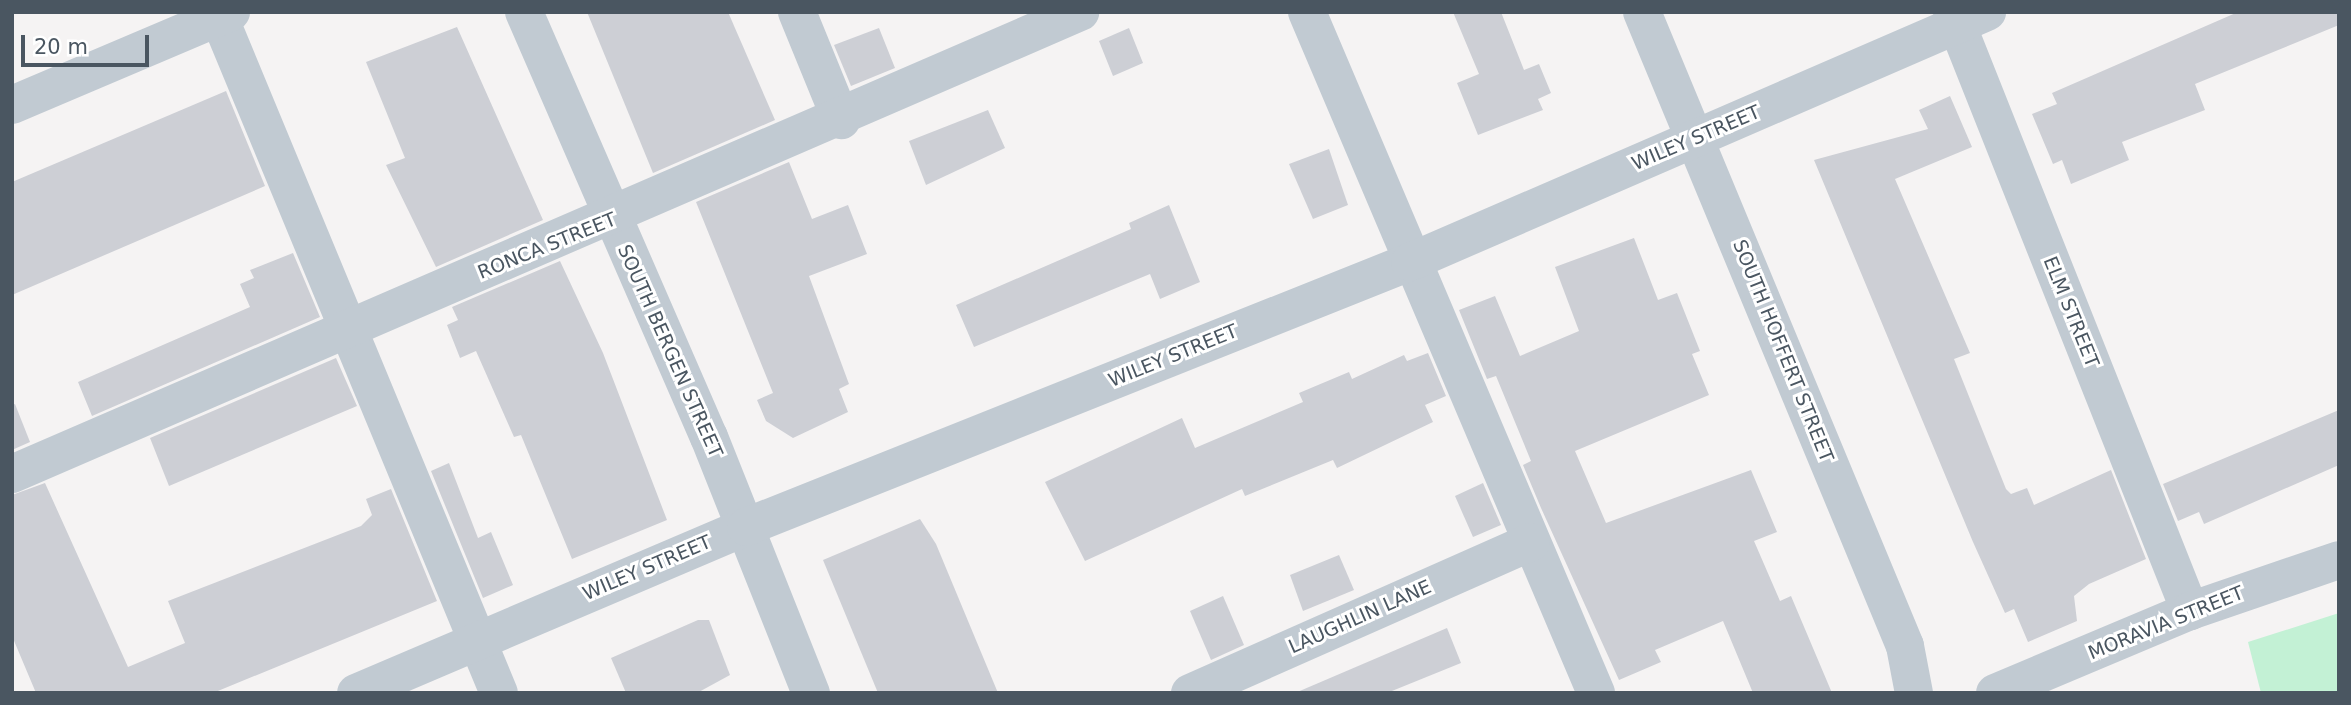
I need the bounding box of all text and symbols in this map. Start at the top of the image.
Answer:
scale bar [24,21,152,65]
text: 20 m [34,35,88,59]
street label: WILEY STREET [1628,101,1764,175]
street label: RONCA STREET [475,208,619,284]
street label: SOUTH HOFFERT STREET [1728,236,1838,466]
street label: SOUTH BERGEN STREET [613,241,727,461]
street label: ELM STREET [2038,253,2104,371]
street label: WILEY STREET [1105,320,1241,392]
street label: WILEY STREET [579,531,715,605]
street label: LAUGHLIN LANE [1285,575,1435,659]
street label: MORAVIA STREET [2085,581,2247,665]

